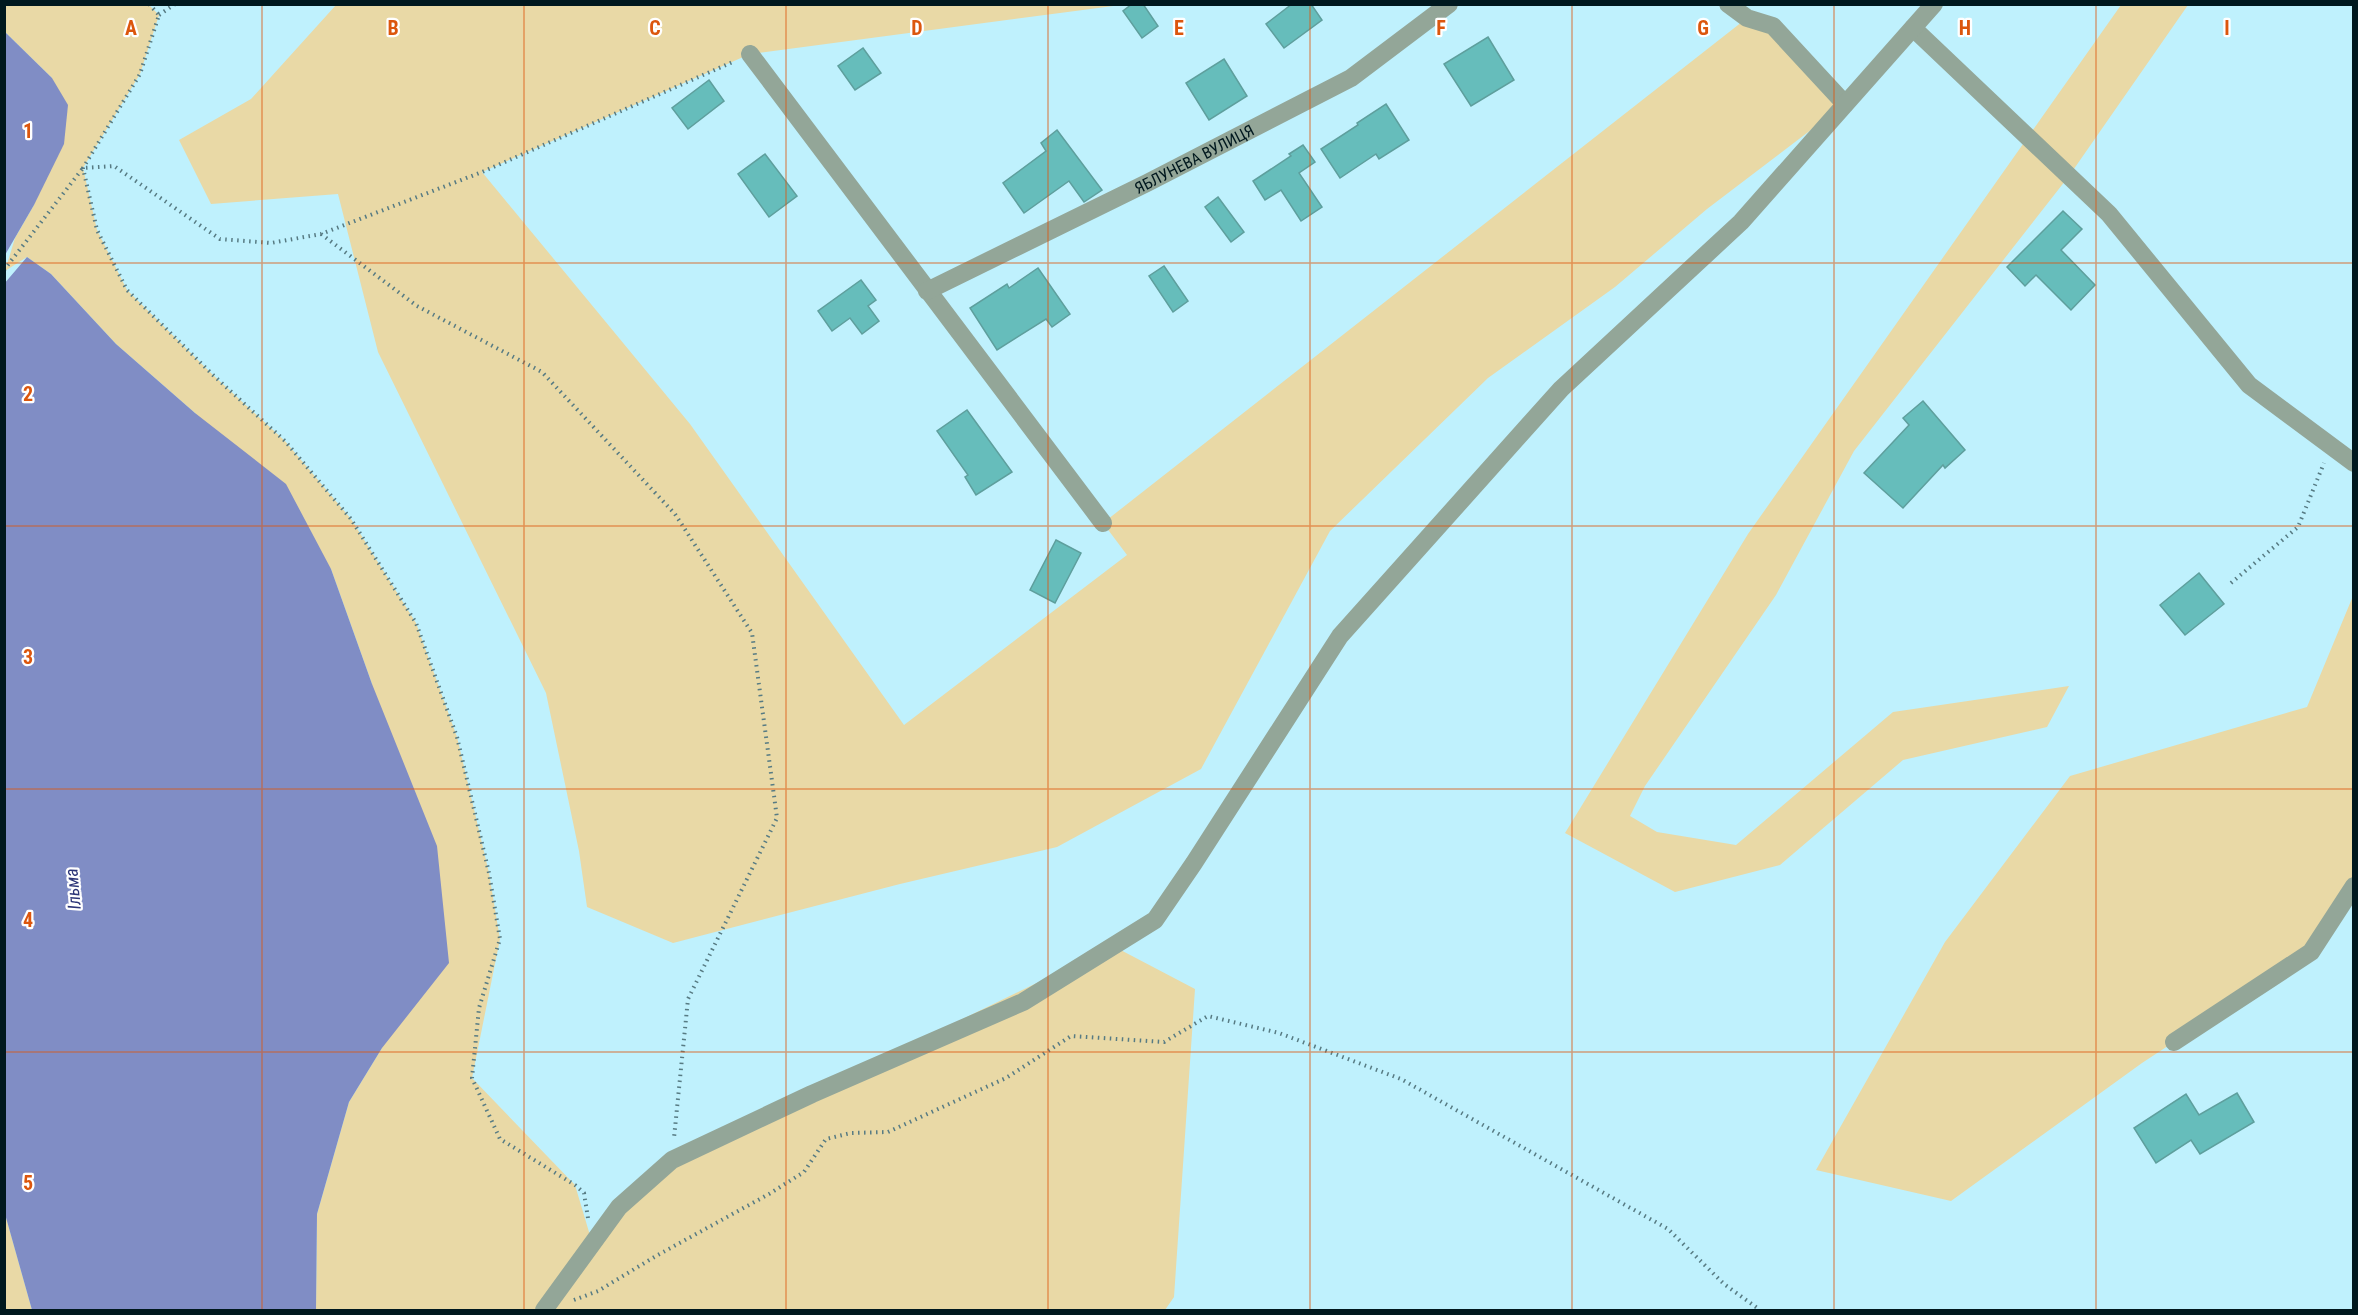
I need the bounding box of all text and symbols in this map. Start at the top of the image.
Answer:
text: A [125,16,137,40]
text: B [387,16,399,40]
text: C [649,16,661,40]
text: D [911,16,923,40]
text: E [1174,16,1184,40]
text: F [1436,16,1446,40]
text: G [1697,16,1709,40]
text: H [1959,16,1971,40]
text: I [2224,16,2230,40]
text: 1 [23,119,33,143]
street label: ЯБЛУНЕВА ВУЛИЦЯ [1131,121,1257,198]
text: 2 [23,382,33,406]
text: 3 [23,645,33,669]
water label: Ільма [60,867,85,911]
text: 4 [23,908,33,932]
text: 5 [23,1171,33,1195]

